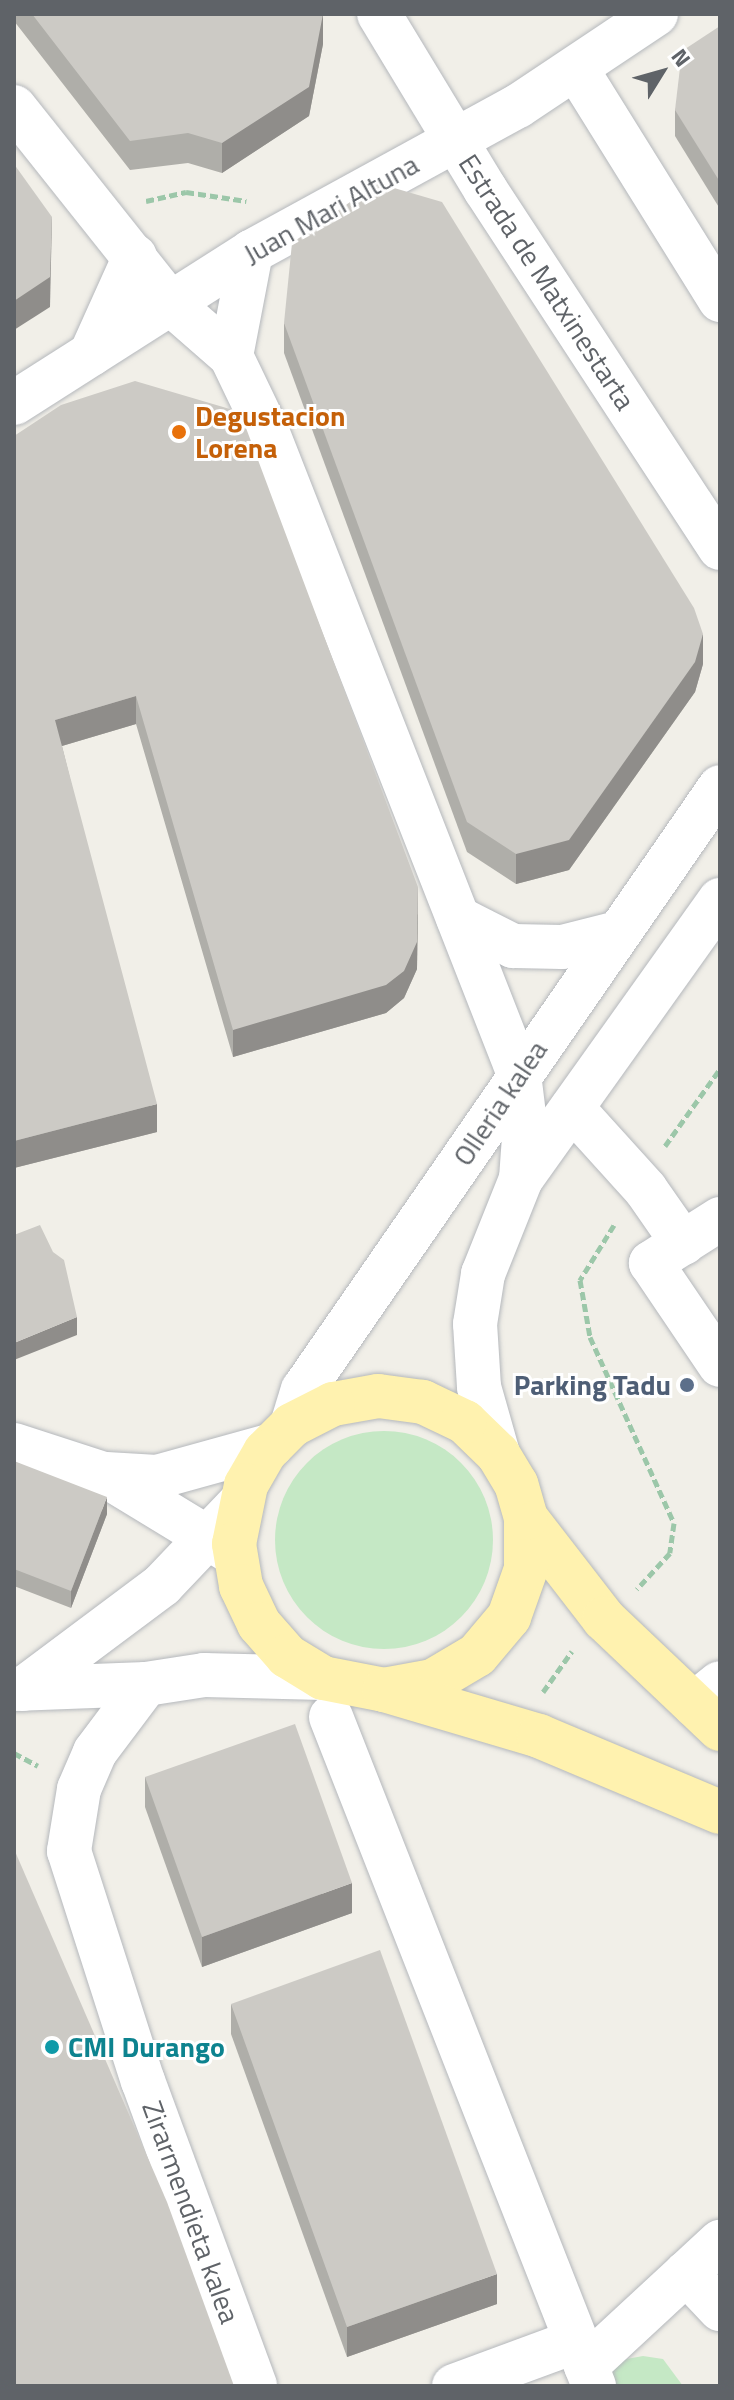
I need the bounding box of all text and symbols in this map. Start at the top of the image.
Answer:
north arrow [622,32,702,112]
text: N [663,41,699,74]
street label: Juan Mari Altuna [238,147,424,271]
street label: Estrada de Matxinestarta [452,148,642,416]
place label: Degustacion Lorena [195,399,345,465]
marker: Degustacion Lorena [170,423,188,441]
street label: Olleria kalea [446,1034,554,1172]
place label: Parking Tadu [514,1368,671,1402]
marker: Parking Tadu [678,1376,696,1394]
place label: CMI Durango [68,2030,225,2064]
marker: CMI Durango [43,2038,61,2056]
street label: Zirarmendieta kalea [135,2096,247,2328]

